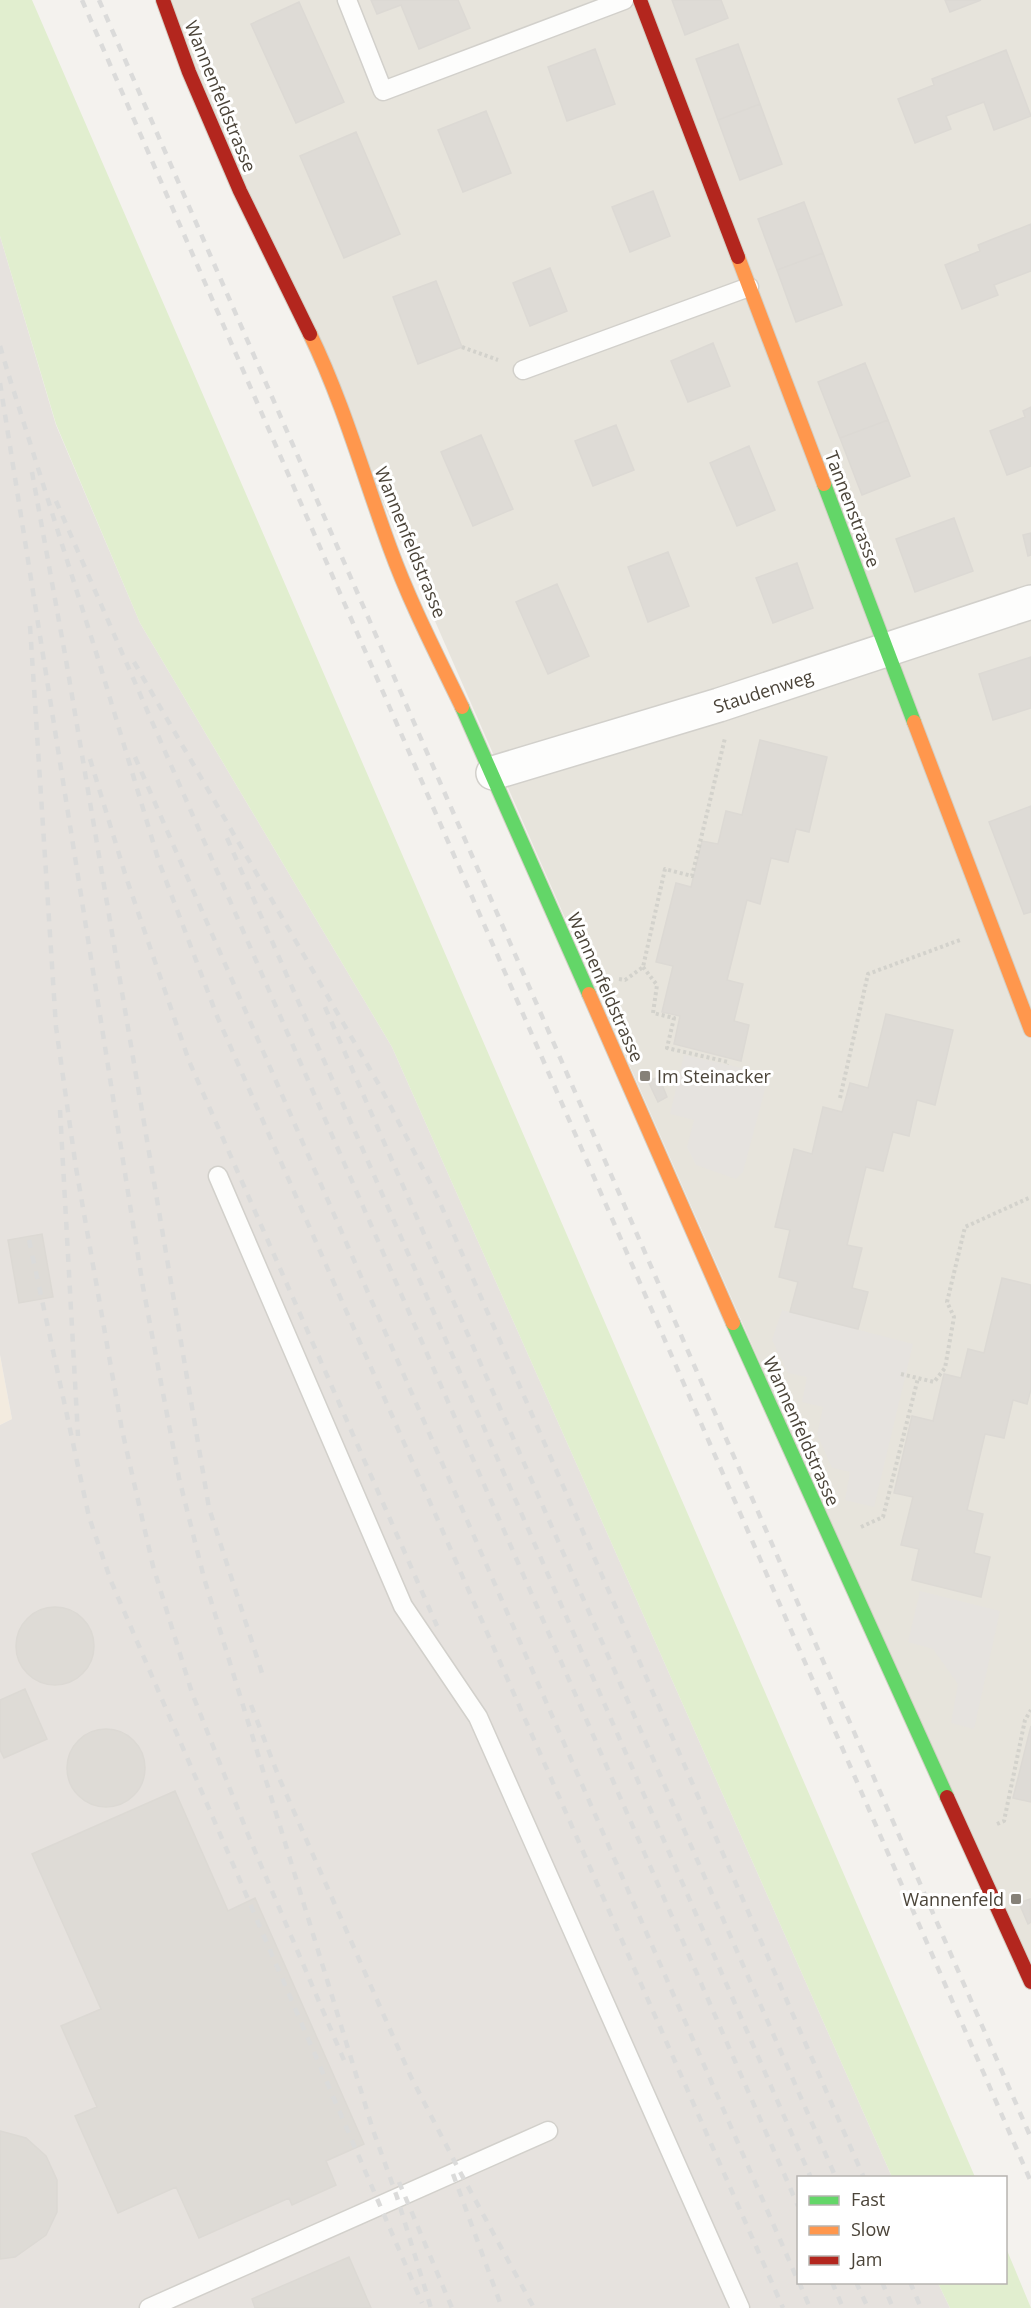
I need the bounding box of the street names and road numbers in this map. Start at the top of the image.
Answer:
street label: Wannenfeldstrasse [180,17,262,175]
street label: Tannenstrasse [820,447,886,571]
street label: Wannenfeldstrasse [370,463,452,621]
street label: Staudenweg [710,664,816,718]
street label: Wannenfeldstrasse [562,908,650,1066]
street label: Wannenfeldstrasse [758,1352,846,1510]

